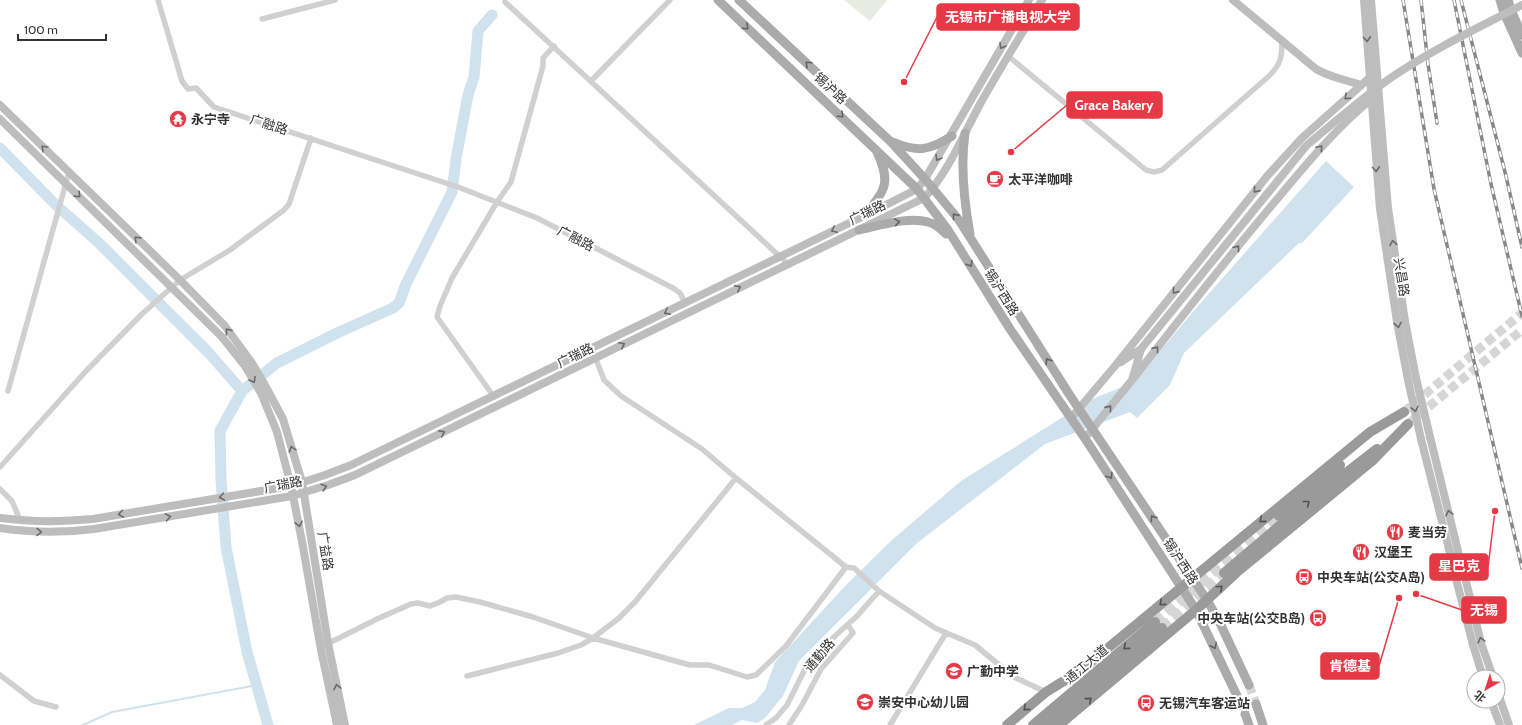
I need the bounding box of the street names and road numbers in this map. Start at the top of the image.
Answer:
street label: 锡沪路 [811,69,851,107]
street label: 广融路 [248,110,290,138]
street label: 广瑞路 [846,196,888,228]
street label: 广融路 [555,222,597,254]
street label: 兴昌路 [1391,256,1413,298]
street label: 锡沪西路 [981,266,1023,318]
street label: 广瑞路 [554,339,596,371]
street label: 广瑞路 [262,472,304,496]
street label: 广益路 [315,530,337,572]
street label: 锡沪西路 [1160,535,1202,587]
street label: 通勤路 [800,635,838,675]
street label: 通江大道 [1061,641,1111,687]

